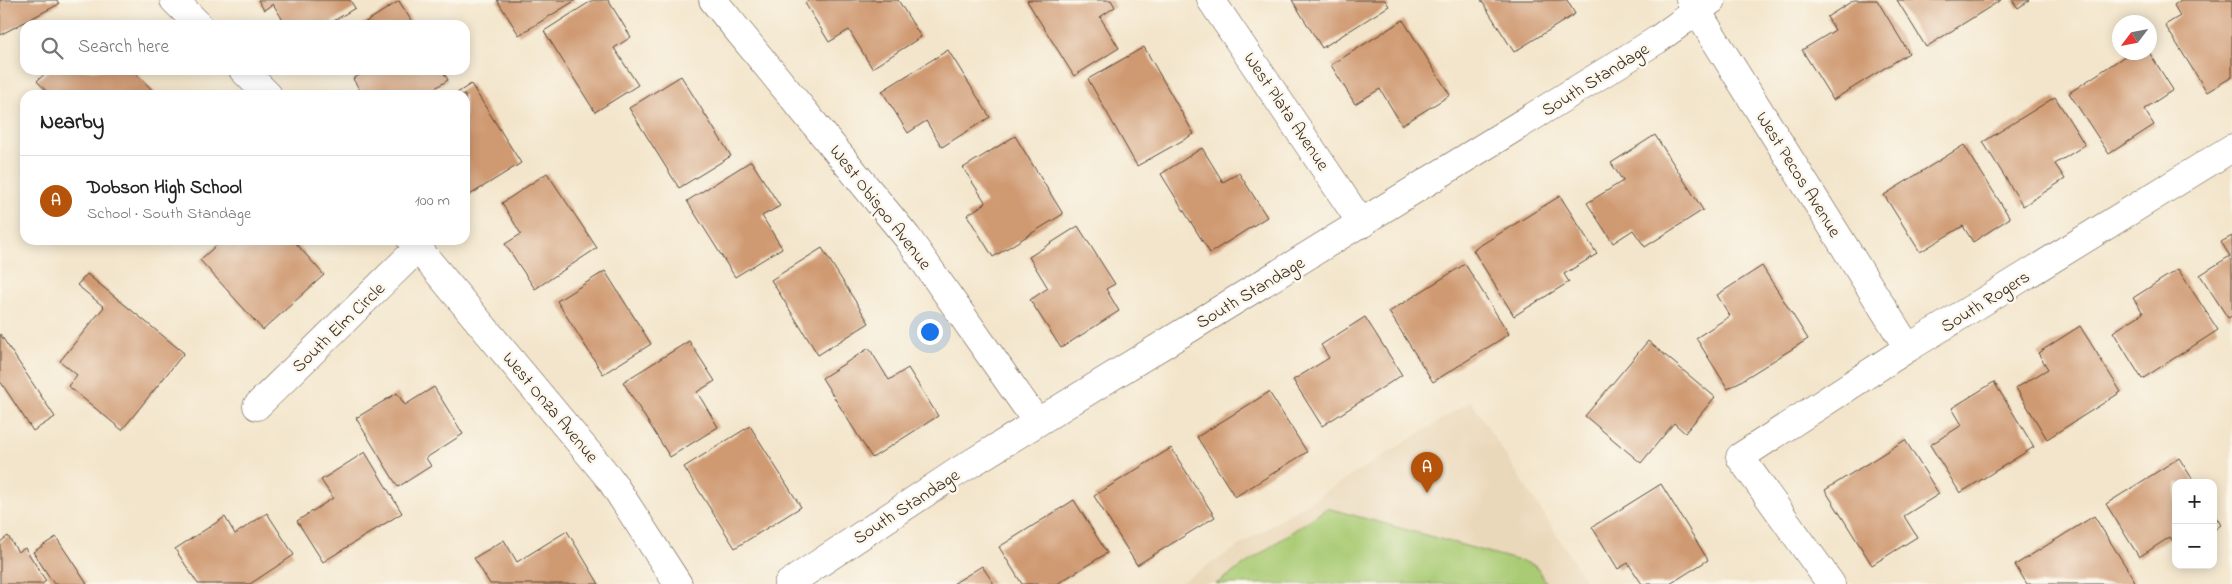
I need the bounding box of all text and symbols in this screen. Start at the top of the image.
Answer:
north arrow [2112,15,2157,60]
search box [20,20,470,75]
icon: search [38,34,66,62]
text: Search here [78,34,169,61]
street label: South Standage [1537,37,1656,125]
street label: West Plata Avenue [1236,48,1335,177]
street label: West Pecos Avenue [1748,107,1847,244]
text: Nearby [40,108,104,138]
street label: West Obispo Avenue [822,140,937,277]
text: Dobson High School [87,175,242,202]
text: A [51,189,61,213]
text: 100 m [415,189,450,213]
text: School · South Standage [87,202,251,226]
street label: South Standage [1192,251,1312,337]
street label: South Rogers [1937,265,2036,341]
street label: South Elm Circle [287,277,392,380]
your location [917,319,943,345]
street label: West Onza Avenue [495,347,604,470]
pin: A [1411,452,1443,493]
street label: South Standage [849,463,967,553]
map controls [2172,479,2217,569]
button: + [2172,479,2217,524]
button: − [2172,524,2217,569]

